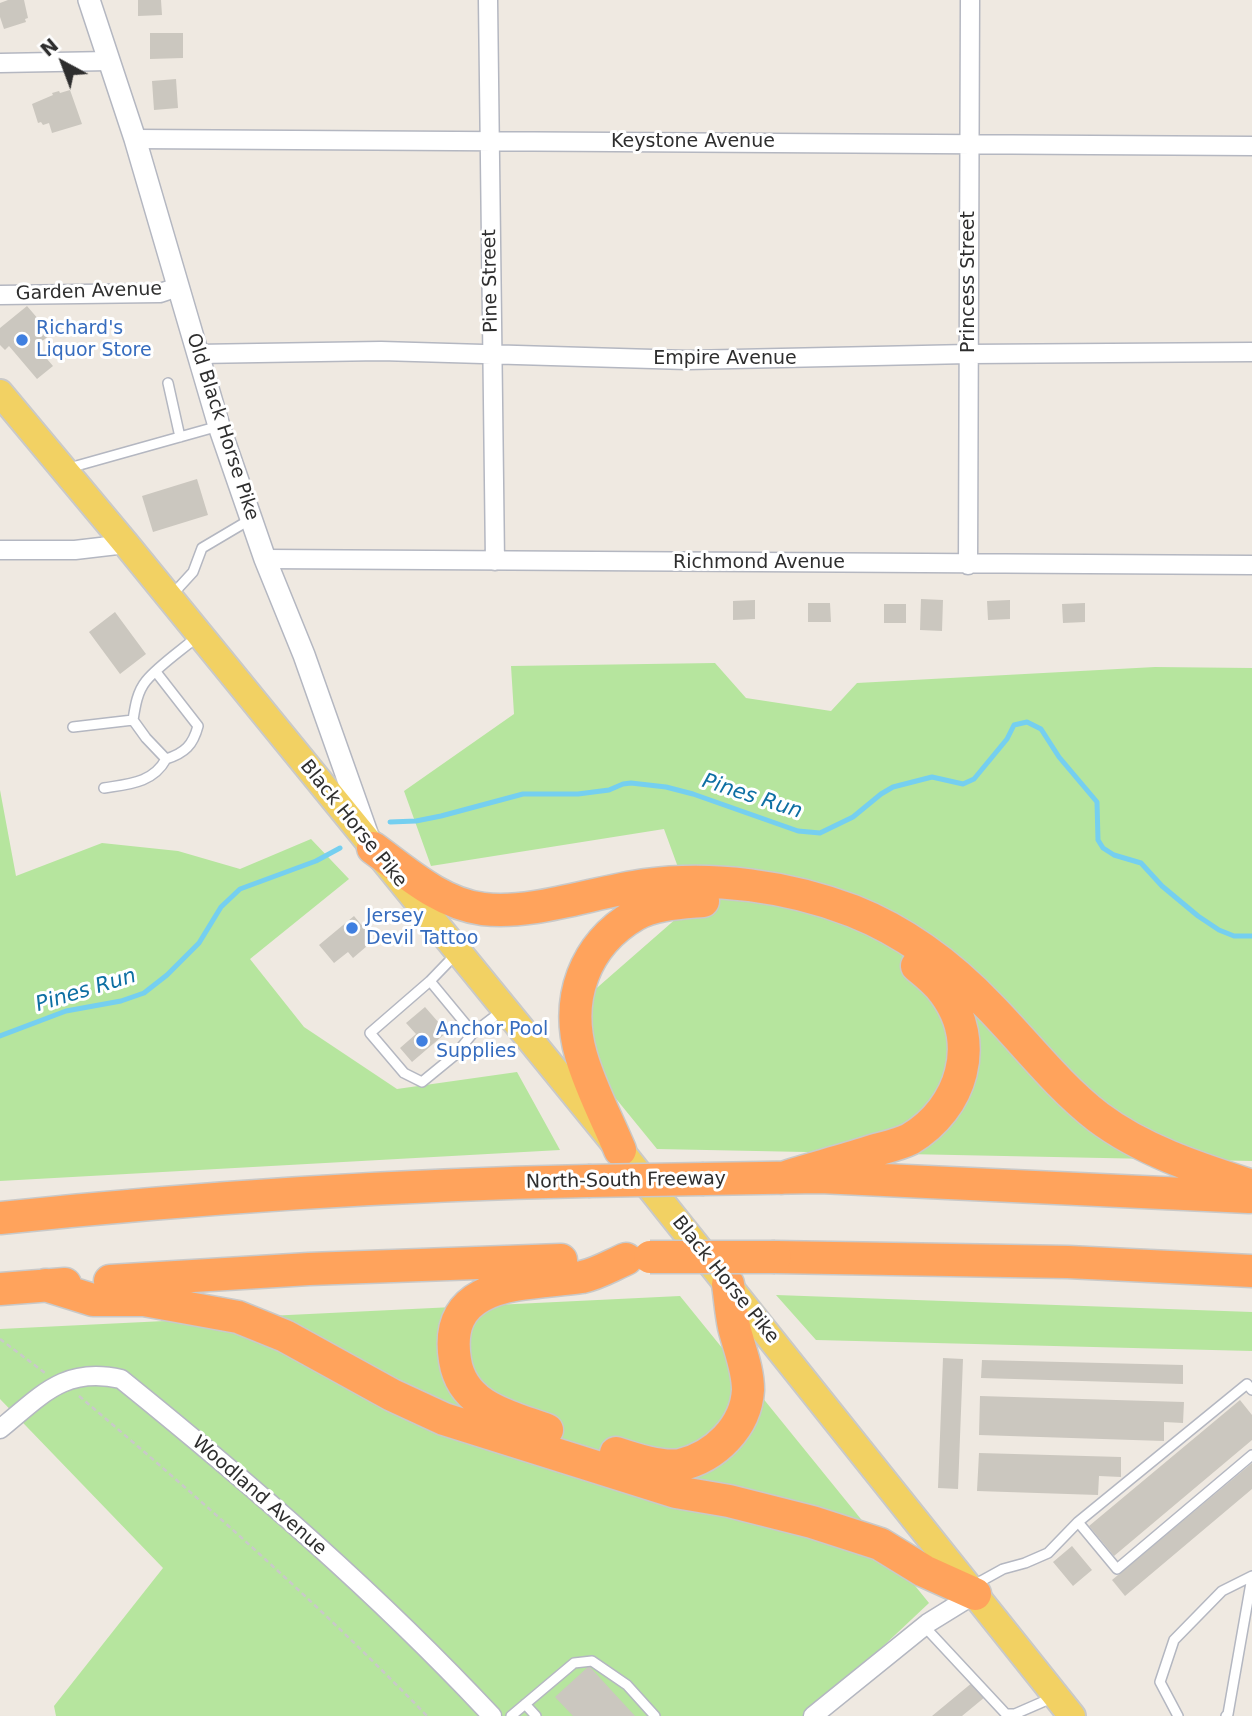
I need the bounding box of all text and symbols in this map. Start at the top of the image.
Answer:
north arrow [28,28,98,98]
text: N [36,34,62,61]
street label: Keystone Avenue [611,131,775,153]
street label: Princess Street [958,211,980,353]
street label: Pine Street [479,229,503,333]
street label: Garden Avenue [16,278,162,306]
place label: Richard's Liquor Store [36,318,152,362]
street label: Old Black Horse Pike [181,331,263,523]
marker: Richard's Liquor Store [14,332,30,348]
street label: Empire Avenue [653,348,797,370]
street label: Richmond Avenue [673,552,845,574]
street label: Black Horse Pike [295,756,411,892]
water label: Pines Run [699,769,805,825]
place label: Jersey Devil Tattoo [366,906,478,950]
marker: Jersey Devil Tattoo [344,920,360,936]
water label: Pines Run [33,964,139,1018]
place label: Anchor Pool Supplies [436,1019,548,1063]
marker: Anchor Pool Supplies [414,1033,430,1049]
street label: North-South Freeway [526,1168,726,1194]
street label: Black Horse Pike [667,1212,783,1348]
street label: Woodland Avenue [187,1431,331,1561]

